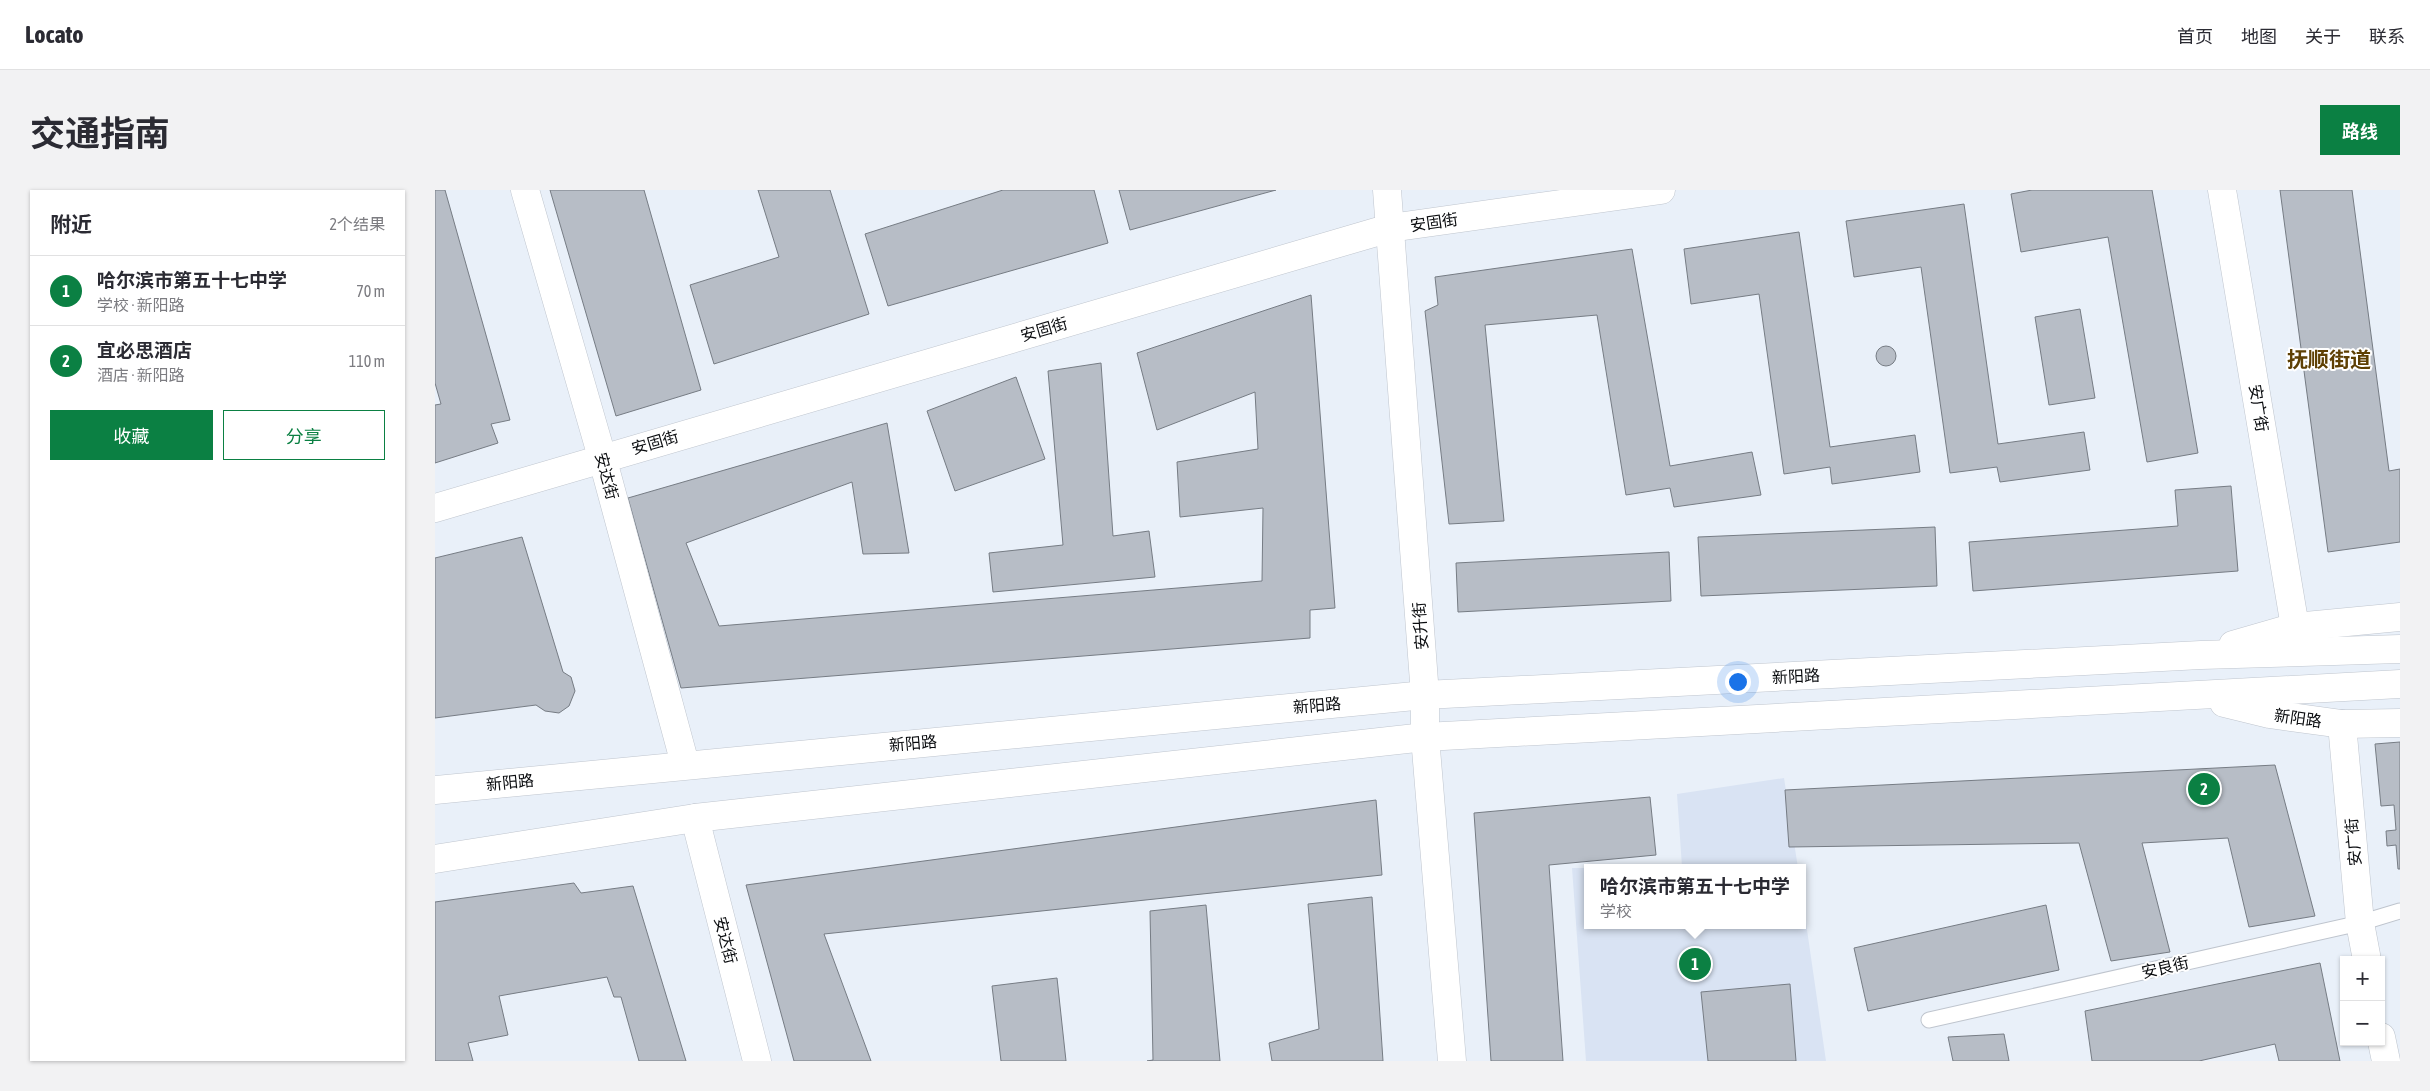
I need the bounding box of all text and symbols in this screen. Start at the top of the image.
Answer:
text: Locato [25,21,84,48]
text: 首页 [2177,26,2213,47]
text: 地图 [2241,26,2277,47]
text: 关于 [2305,26,2341,47]
text: 联系 [2369,26,2405,47]
button: 路线 [2320,105,2400,155]
text: 交通指南 [30,113,170,153]
street label: 安固街 [1409,210,1459,234]
text: 附近 [50,212,92,236]
text: 2个结果 [329,215,385,233]
text: 哈尔滨市第五十七中学 [97,269,287,291]
text: 1 [62,282,70,300]
text: 70 m [356,282,385,300]
text: 学校 · 新阳路 [97,296,185,314]
street label: 安固街 [1018,314,1070,344]
text: 宜必思酒店 [97,339,192,361]
district label: 抚顺街道 [2287,347,2371,371]
text: 2 [62,352,70,370]
text: 110 m [349,352,385,370]
text: 酒店 · 新阳路 [97,366,185,384]
street label: 安广街 [2246,383,2272,433]
button: 收藏 [50,410,213,460]
button: 分享 [223,410,385,460]
street label: 安固街 [629,427,681,457]
street label: 安达街 [592,450,622,502]
street label: 安升街 [1409,601,1431,651]
street label: 新阳路 [1772,666,1820,686]
your location [1725,669,1751,695]
street label: 新阳路 [1292,694,1342,716]
street label: 新阳路 [2273,706,2323,730]
street label: 新阳路 [888,732,938,754]
pin: 2 [2188,770,2220,808]
street label: 新阳路 [485,771,535,793]
street label: 安广街 [2342,817,2364,867]
popup [1584,864,1806,929]
text: 哈尔滨市第五十七中学 [1600,875,1790,897]
text: 学校 [1600,902,1632,920]
street label: 安达街 [711,915,741,965]
pin: 1 [1679,945,1711,983]
street label: 安良街 [2140,953,2190,981]
map controls [2340,956,2385,1046]
button: + [2340,956,2385,1001]
button: − [2340,1001,2385,1046]

